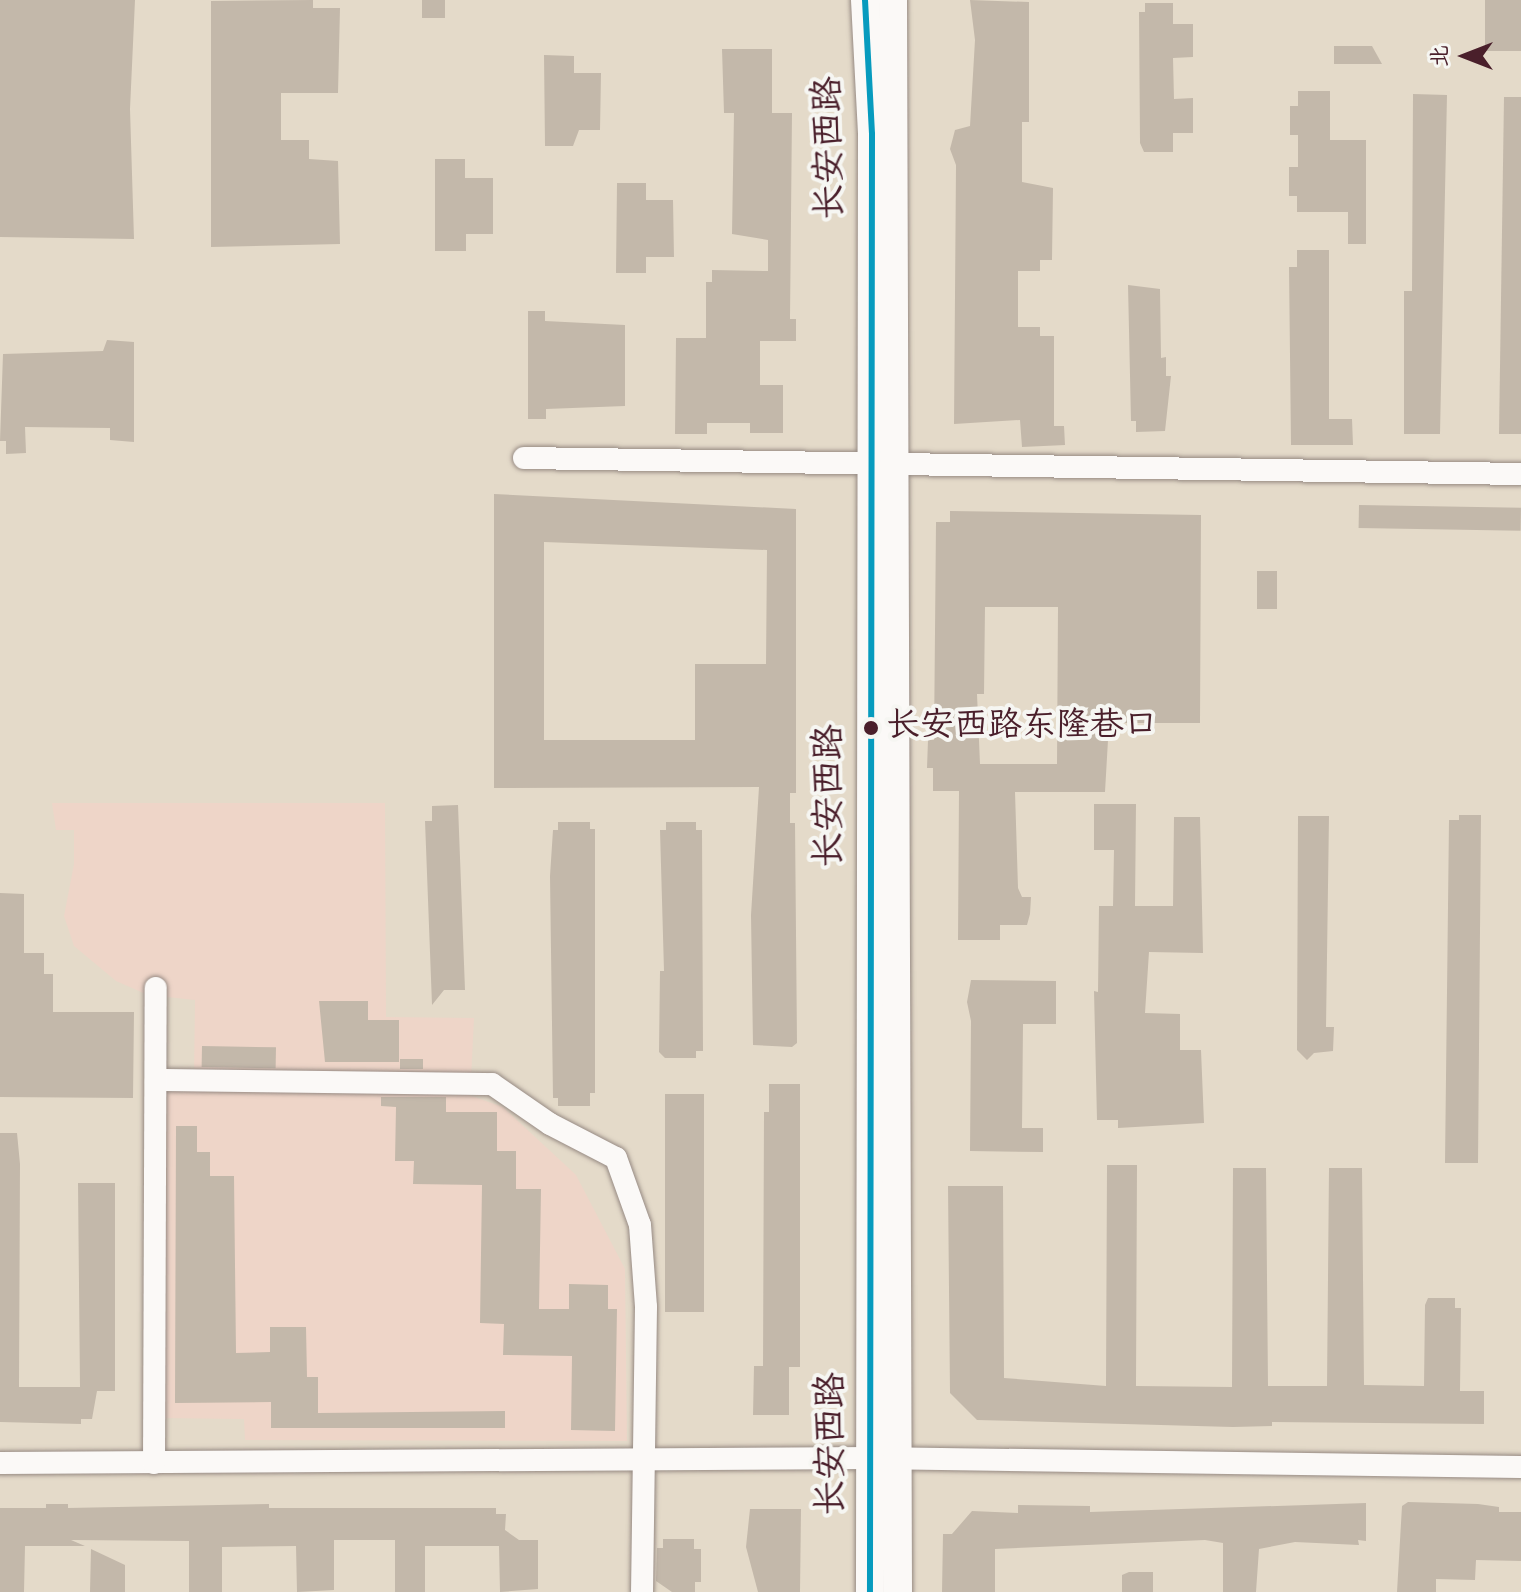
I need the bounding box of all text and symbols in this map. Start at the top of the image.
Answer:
north arrow [1425,16,1505,96]
text: 北 [1425,45,1457,67]
street label: 长安西路 [808,76,854,220]
place label: 长安西路东隆巷口 [886,708,1158,748]
marker: 长安西路东隆巷口 [863,720,879,736]
street label: 长安西路 [809,724,853,868]
street label: 长安西路 [811,1372,855,1516]

